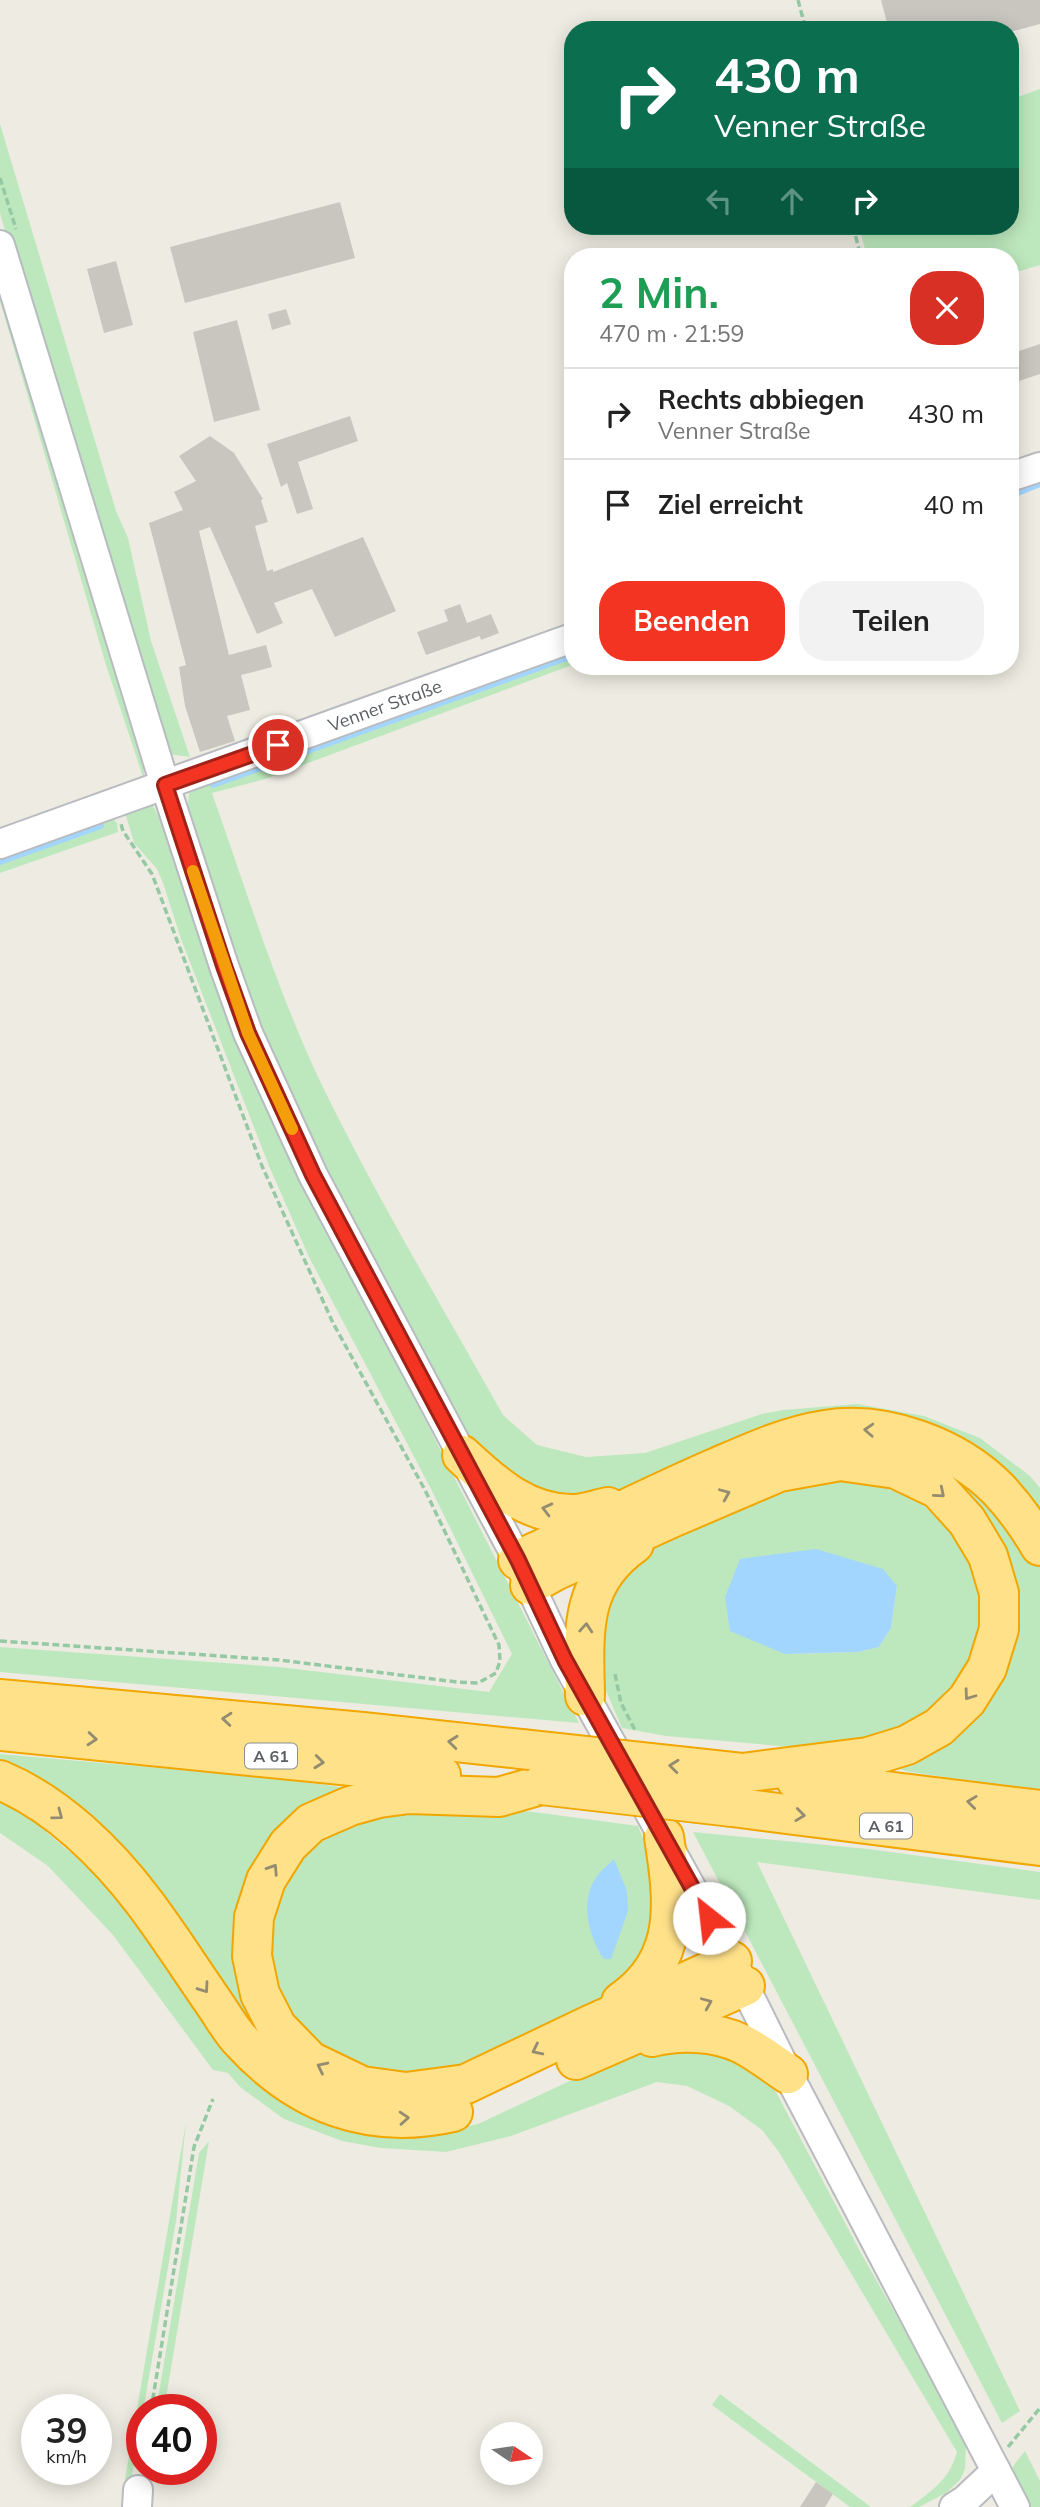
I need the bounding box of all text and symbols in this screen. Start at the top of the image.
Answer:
text: 430 m [714,44,860,105]
icon: right [599,49,690,140]
text: Venner Straße [714,105,926,145]
icon: left [700,182,738,220]
icon: ahead [773,182,811,220]
icon: right [846,182,884,220]
text: 2 Min. [599,266,719,319]
button: close [910,271,984,345]
text: 470 m · 21:59 [599,319,744,348]
text: Rechts abbiegen [658,383,864,416]
icon: right [599,395,637,433]
text: 430 m [908,397,984,430]
text: Venner Straße [658,416,811,445]
icon: arrive [599,486,637,524]
text: Ziel erreicht [658,488,803,521]
text: 40 m [923,488,984,521]
button: Beenden [599,581,785,661]
button: Teilen [799,581,984,661]
street label: Venner Straße [325,674,445,737]
pin [248,715,308,775]
icon: arrive [259,726,297,764]
one-way arrow [863,1423,874,1438]
one-way arrow [932,1485,944,1498]
one-way arrow [718,1488,730,1502]
one-way arrow [541,1503,553,1517]
one-way arrow [578,1622,593,1633]
one-way arrow [965,1687,977,1700]
one-way arrow [221,1712,232,1727]
one-way arrow [87,1731,98,1746]
one-way arrow [447,1734,459,1749]
road number: A 61 [245,1744,297,1768]
one-way arrow [313,1754,325,1769]
one-way arrow [669,1758,680,1773]
one-way arrow [966,1794,978,1809]
one-way arrow [50,1807,63,1820]
one-way arrow [794,1808,806,1823]
road number: A 61 [860,1814,912,1838]
one-way arrow [265,1864,277,1877]
position arrow [672,1881,746,1955]
one-way arrow [196,1980,208,1993]
one-way arrow [700,1997,712,2011]
one-way arrow [531,2042,544,2056]
one-way arrow [317,2061,329,2075]
one-way arrow [399,2110,410,2125]
speed limit sign: 40 [126,2394,217,2485]
text: 39 [45,2408,88,2452]
north arrow [480,2422,542,2485]
map controls [480,2422,543,2485]
text: km/h [46,2445,87,2468]

